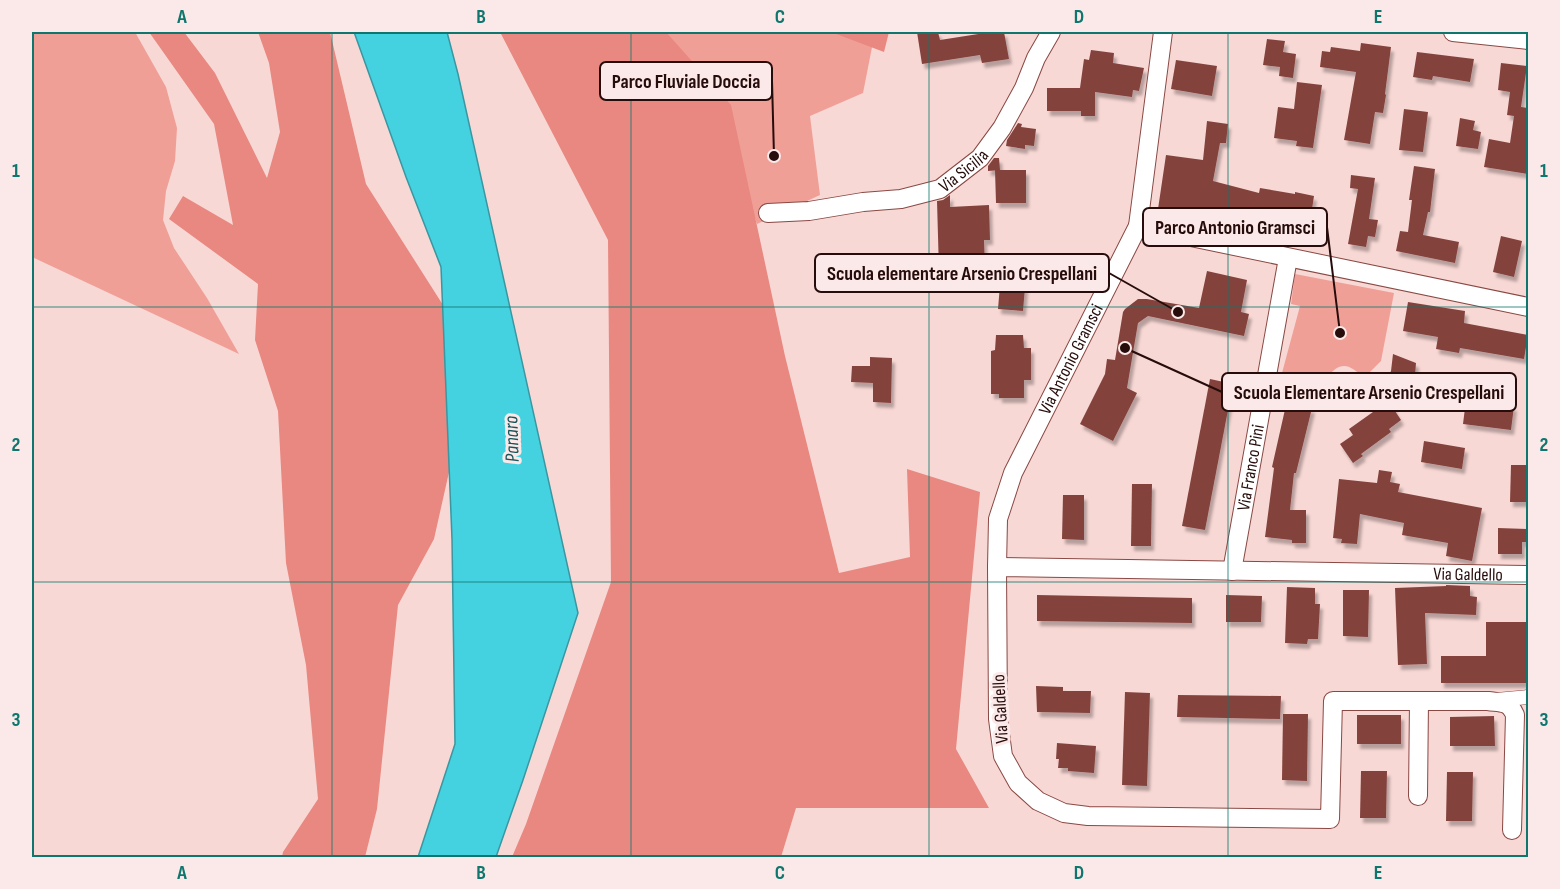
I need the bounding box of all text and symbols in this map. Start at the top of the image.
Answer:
text: A [176,5,187,29]
text: B [476,5,486,29]
text: C [775,5,785,29]
text: D [1074,5,1084,29]
text: E [1374,5,1382,29]
callout: Parco Fluviale Doccia [600,62,772,100]
text: Parco Fluviale Doccia [612,70,760,94]
street label: Via Sicilia [935,146,993,197]
text: 1 [12,159,20,183]
text: 1 [1540,159,1548,183]
callout: Parco Antonio Gramsci [1143,208,1327,246]
text: Parco Antonio Gramsci [1155,216,1315,240]
callout: Scuola elementare Arsenio Crespellani [815,254,1109,292]
text: Scuola elementare Arsenio Crespellani [827,262,1097,286]
street label: Via Antonio Gramsci [1034,301,1108,418]
callout: Scuola Elementare Arsenio Crespellani [1222,373,1516,411]
text: Scuola Elementare Arsenio Crespellani [1234,381,1504,405]
water label: Panaro [499,415,525,463]
street label: Via Franco Pini [1233,423,1269,512]
text: 2 [12,433,20,457]
text: 2 [1540,433,1548,457]
street label: Via Galdello [1433,564,1503,586]
street label: Via Galdello [988,674,1013,744]
text: 3 [12,708,21,732]
text: 3 [1540,708,1549,732]
text: A [176,861,187,885]
text: B [476,861,486,885]
text: C [775,861,785,885]
text: D [1074,861,1084,885]
text: E [1374,861,1382,885]

